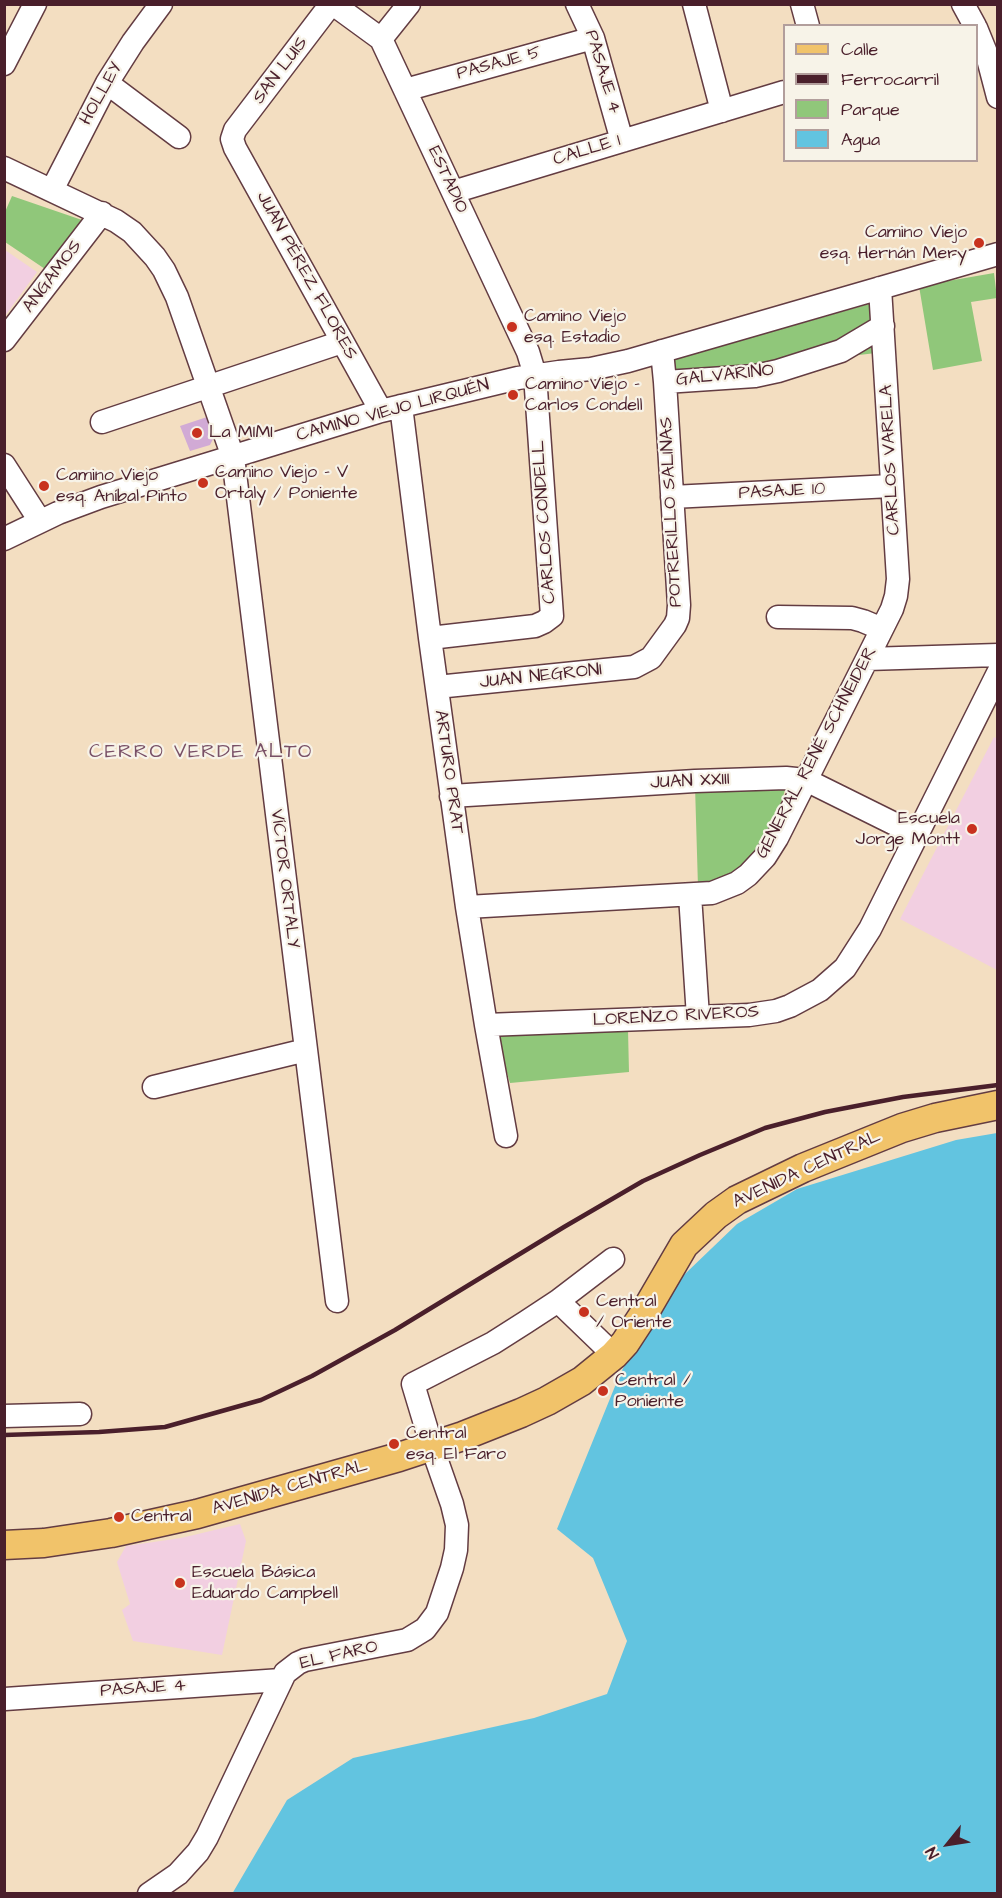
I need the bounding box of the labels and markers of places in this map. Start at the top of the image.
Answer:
place label: Camino Viejo esq. Hernán Mery [820,222,967,264]
marker: Camino Viejo esq. Hernán Mery [972,236,986,250]
place label: Camino Viejo esq. Estadio [524,306,626,348]
marker: Camino Viejo esq. Estadio [505,320,519,334]
place label: Camino Viejo - Carlos Condell [525,374,643,416]
marker: Camino Viejo - Carlos Condell [506,388,520,402]
place label: La MIMI [209,422,273,444]
marker: La MIMI [190,426,204,440]
place label: Camino Viejo - V Ortaly / Poniente [215,462,358,504]
place label: Camino Viejo esq. Aníbal Pinto [56,465,187,508]
marker: Camino Viejo - V Ortaly / Poniente [196,476,210,490]
marker: Camino Viejo esq. Aníbal Pinto [37,479,51,493]
place label: Escuela Jorge Montt [856,808,960,850]
marker: Escuela Jorge Montt [965,822,979,836]
place label: Central / Oriente [596,1291,672,1334]
marker: Central / Oriente [577,1305,591,1319]
place label: Central / Poniente [615,1370,691,1412]
marker: Central / Poniente [596,1384,610,1398]
place label: Central esq. El Faro [406,1423,506,1466]
marker: Central esq. El Faro [387,1437,401,1451]
place label: Central [131,1506,192,1528]
marker: Central [112,1510,126,1524]
place label: Escuela Básica Eduardo Campbell [192,1562,338,1604]
marker: Escuela Básica Eduardo Campbell [173,1576,187,1590]

